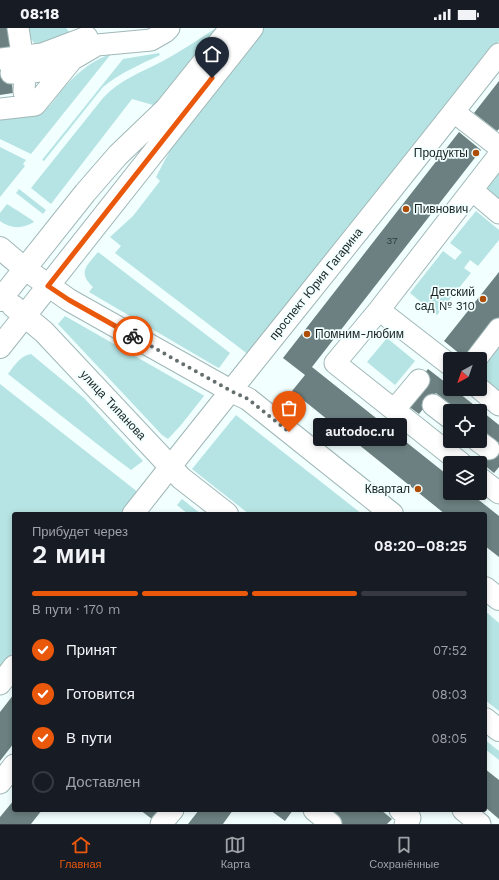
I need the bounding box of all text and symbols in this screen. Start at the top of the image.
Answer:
text: 08:18 [20,5,59,23]
pin [195,37,229,78]
icon: home [201,43,223,65]
place label: Продукты [414,146,468,160]
marker: Продукты [471,148,481,158]
place label: Пивнович [414,202,468,216]
marker: Пивнович [401,204,411,214]
street label: проспект Юрия Гагарина [266,225,366,343]
house number: 37 [386,235,398,246]
place label: Детский сад № 310 [415,285,475,313]
marker: Детский сад № 310 [478,294,488,304]
courier [113,316,153,356]
icon: bike [122,325,144,347]
place label: Помним-любим [315,327,404,341]
marker: Помним-любим [302,329,312,339]
north arrow [443,352,487,396]
map controls [443,352,487,500]
street label: улица Типанова [77,367,149,443]
pin [272,391,306,432]
icon: bag [278,397,300,419]
button: locate [443,404,487,448]
callout: autodoc.ru [313,418,407,446]
text: autodoc.ru [325,424,395,439]
button: layers [443,456,487,500]
place label: Квартал [365,482,410,496]
marker: Квартал [413,484,423,494]
text: Прибудет через [32,524,128,539]
text: 08:20–08:25 [374,537,467,555]
text: 2 мин [32,539,106,569]
text: В пути · 170 m [32,602,120,617]
icon: check [32,639,54,661]
text: Принят [66,641,117,659]
text: 07:52 [433,643,467,658]
icon: check [32,683,54,705]
text: Готовится [66,685,135,703]
text: 08:03 [432,687,467,702]
icon: check [32,727,54,749]
text: В пути [66,729,112,747]
text: 08:05 [431,731,467,746]
text: Доставлен [66,773,140,791]
tab: Главная [60,834,101,871]
tab: Карта [221,834,250,871]
tab: Сохранённые [369,834,439,871]

